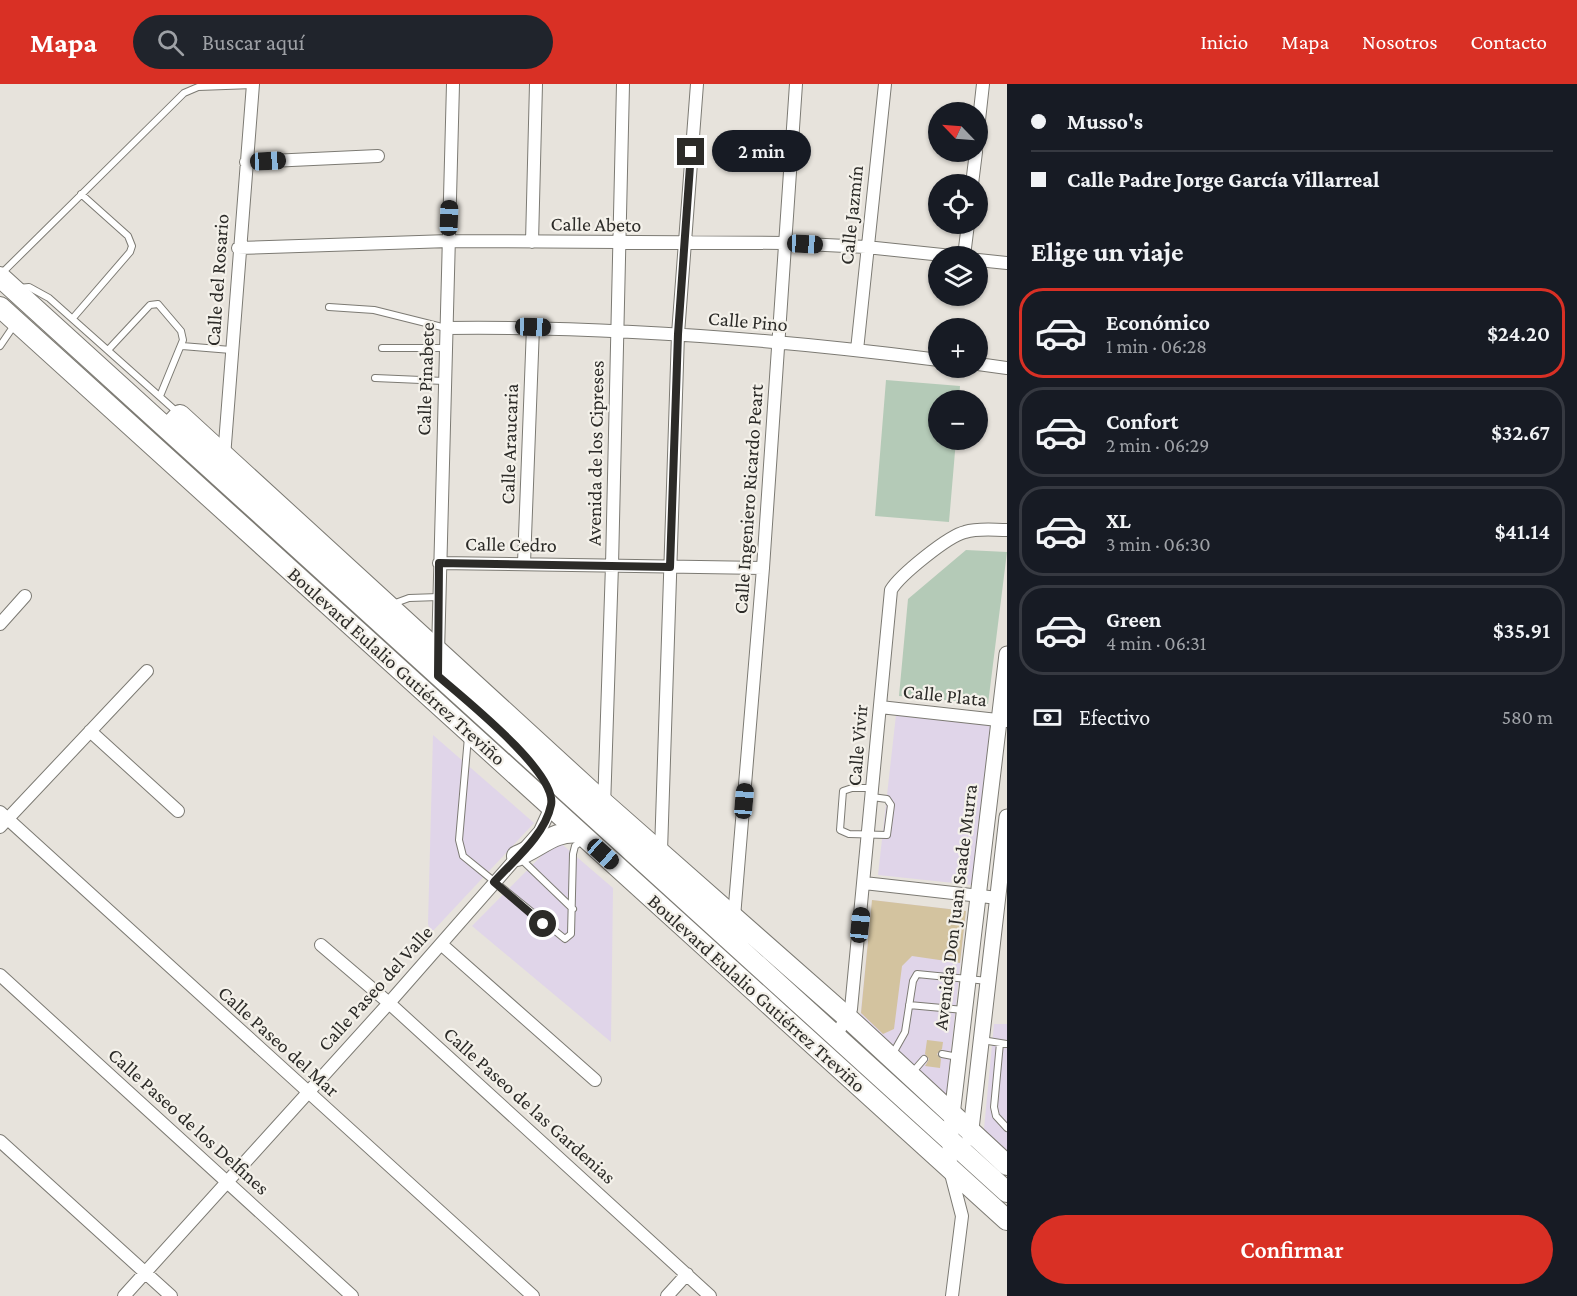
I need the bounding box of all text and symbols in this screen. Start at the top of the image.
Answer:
search box [133,15,553,69]
icon: search [154,26,187,59]
text: Mapa [30,27,97,58]
text: Buscar aquí [202,30,305,55]
text: Inicio [1200,30,1248,54]
text: Mapa [1281,30,1329,54]
text: Nosotros [1362,30,1438,54]
text: Contacto [1471,30,1547,54]
north arrow [928,102,988,162]
map controls [928,102,988,450]
text: Musso's [1067,109,1143,134]
callout: 2 min [712,131,811,173]
route end [677,138,704,165]
text: 2 min [738,140,785,162]
car [250,151,286,171]
street label: Calle Jazmín [835,164,868,266]
text: Calle Padre Jorge García Villarreal [1067,167,1379,192]
button: locate [928,174,988,234]
car [439,200,459,236]
street label: Calle Abeto [550,212,642,236]
street label: Calle del Rosario [201,213,233,347]
car [787,234,823,254]
text: Elige un viaje [1031,237,1184,267]
button: layers [928,246,988,306]
icon: car [1034,306,1088,360]
street label: Calle Pino [707,307,789,335]
text: Económico [1106,310,1210,335]
car [515,317,551,337]
button: + [928,318,988,378]
text: $24.20 [1487,321,1550,346]
street label: Calle Pinabete [412,322,438,436]
text: 1 min · 06:28 [1106,335,1207,357]
street label: Avenida de los Cipreses [582,360,609,546]
street label: Calle Araucaria [496,383,522,505]
street label: Calle Ingeniero Ricardo Peart [729,383,768,615]
button: − [928,390,988,450]
icon: car [1034,405,1088,459]
text: Confort [1106,409,1179,434]
text: $32.67 [1491,420,1550,445]
text: 2 min · 06:29 [1106,434,1209,456]
icon: car [1034,504,1088,558]
text: XL [1106,508,1131,533]
text: $41.14 [1495,519,1550,544]
street label: Calle Cedro [465,532,557,556]
text: 3 min · 06:30 [1106,533,1210,555]
street label: Boulevard Eulalio Gutiérrez Treviño [284,562,510,770]
icon: car [1034,603,1088,657]
text: Green [1106,607,1162,632]
text: $35.91 [1493,618,1550,643]
text: 4 min · 06:31 [1106,632,1207,654]
street label: Calle Plata [902,680,988,710]
icon: cash [1031,701,1064,734]
street label: Calle Vivir [842,703,872,787]
text: Efectivo [1079,705,1150,730]
text: 580 m [1502,706,1553,728]
car [733,782,755,820]
street label: Avenida Don Juan Saade Murra [929,783,982,1031]
car [584,835,622,873]
street label: Boulevard Eulalio Gutiérrez Treviño [644,889,870,1097]
car [849,906,871,944]
route start [529,910,556,937]
street label: Calle Paseo del Valle [313,921,437,1055]
street label: Calle Paseo del Mar [214,981,344,1101]
street label: Calle Paseo de las Gardenias [440,1022,621,1188]
street label: Calle Paseo de los Delfines [104,1043,274,1199]
button: Confirmar [1031,1215,1553,1284]

